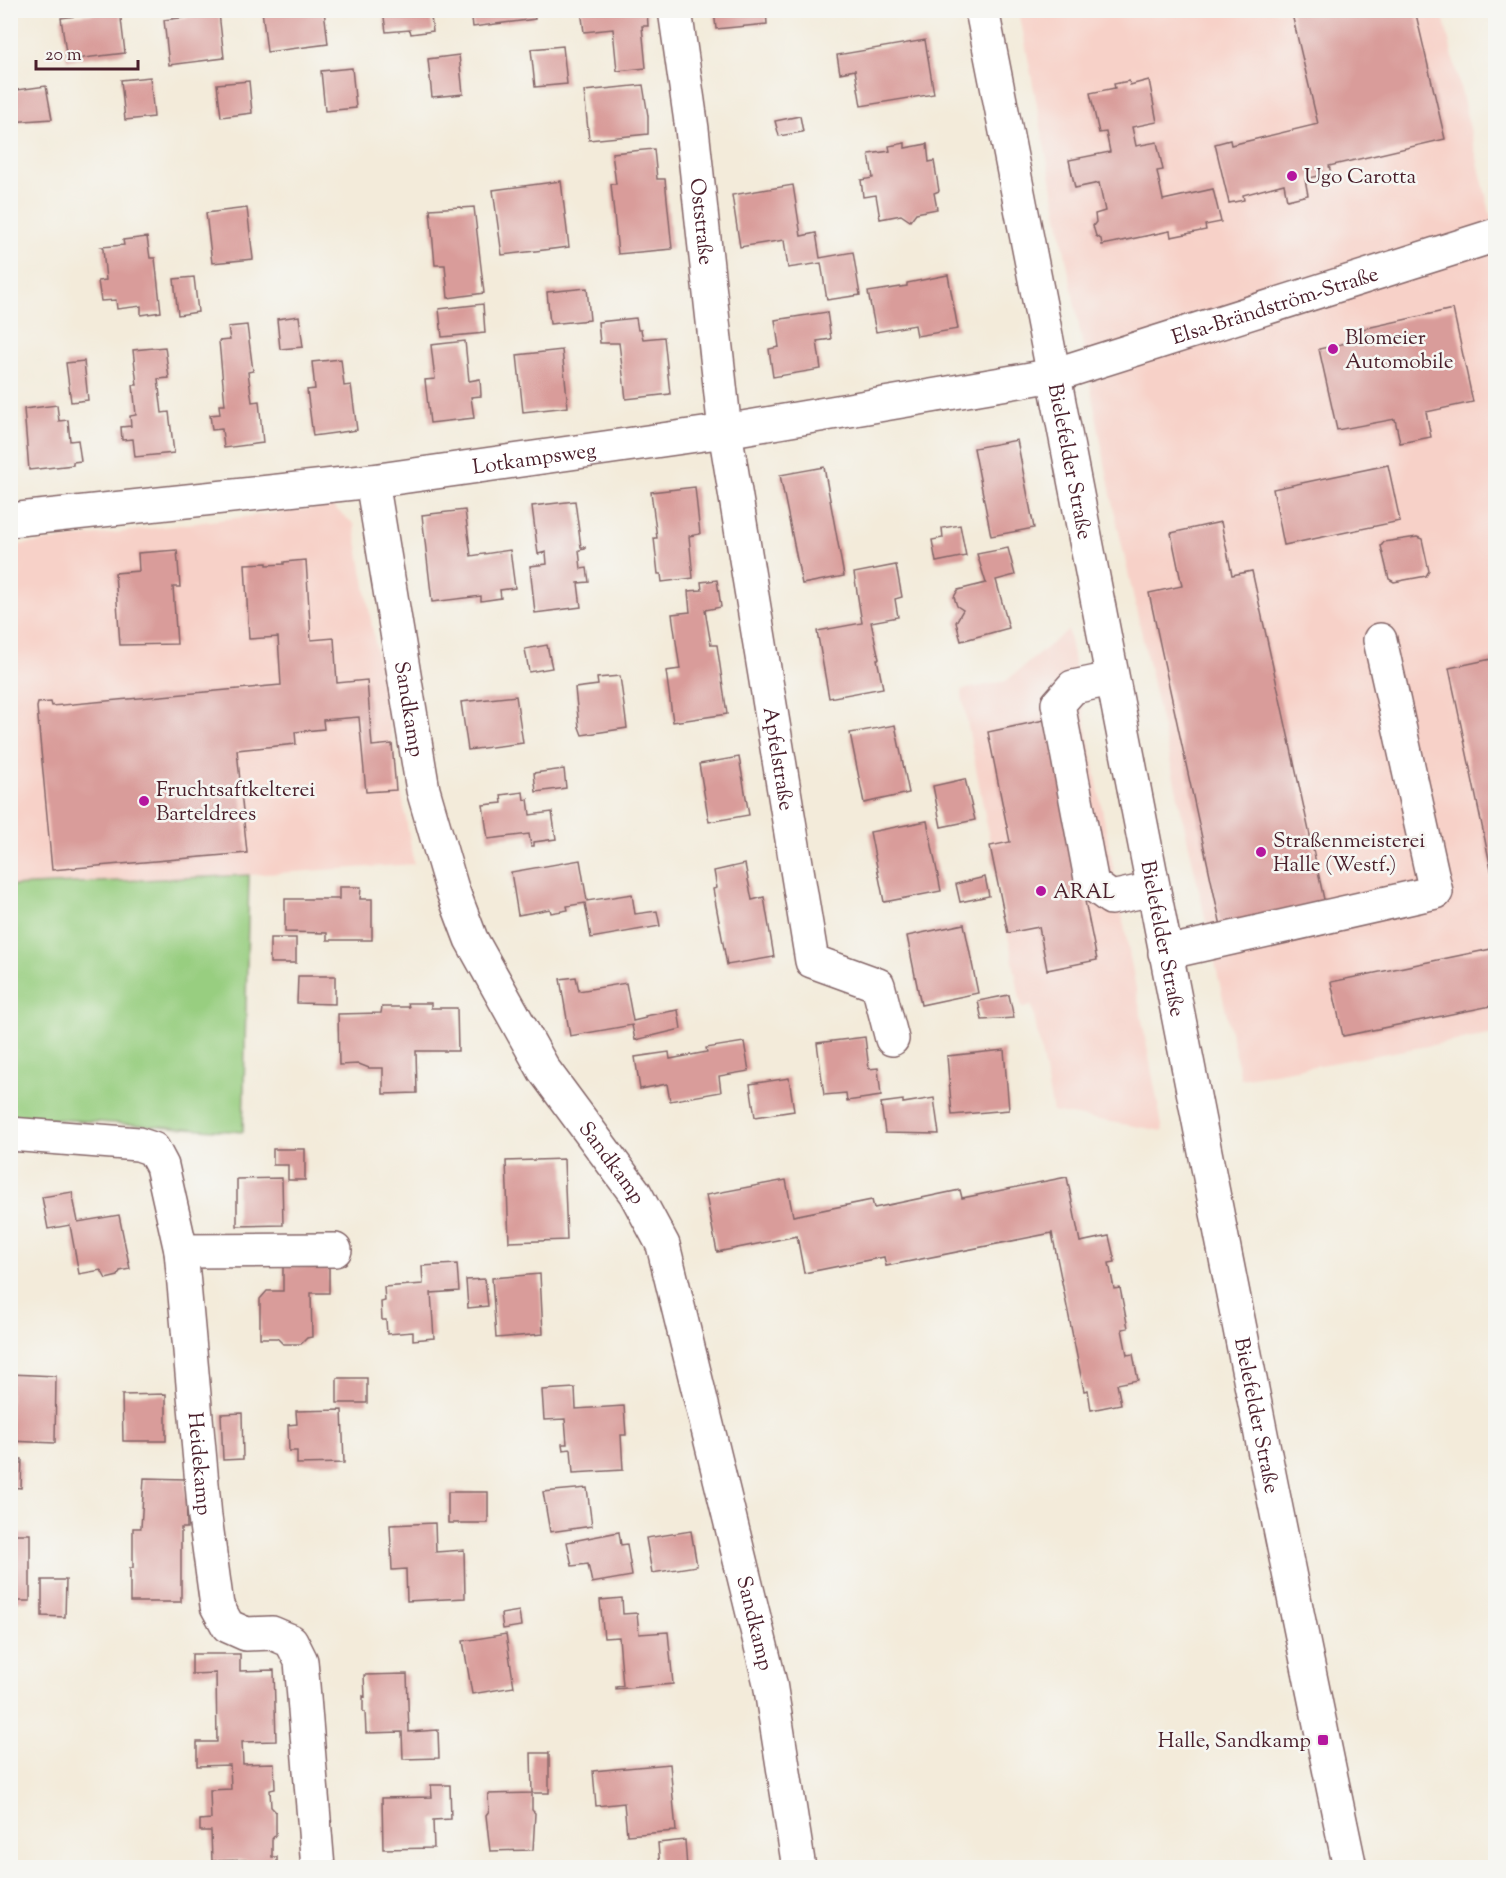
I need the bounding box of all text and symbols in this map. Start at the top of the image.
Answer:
scale bar [36,33,138,71]
text: 20 m [45,43,82,69]
place label: Ugo Carotta [1304,163,1417,193]
marker: Ugo Carotta [1285,169,1299,183]
street label: Oststraße [680,176,720,266]
street label: Elsa-Brändström-Straße [1168,260,1383,354]
place label: Blomeier Automobile [1345,324,1453,378]
marker: Blomeier Automobile [1326,342,1340,356]
street label: Bielefelder Straße [1039,381,1098,542]
street label: Lotkampsweg [471,436,598,484]
street label: Sandkamp [385,659,430,759]
street label: Apfelstraße [754,705,800,813]
place label: Fruchtsaftkelterei Barteldrees [156,776,315,830]
marker: Fruchtsaftkelterei Barteldrees [137,794,151,808]
place label: Straßenmeisterei Halle (Westf.) [1273,827,1425,881]
marker: Straßenmeisterei Halle (Westf.) [1254,845,1268,859]
street label: Bielefelder Straße [1131,858,1191,1019]
place label: ARAL [1053,878,1115,908]
marker: ARAL [1034,884,1048,898]
street label: Sandkamp [570,1116,651,1210]
street label: Bielefelder Straße [1225,1335,1286,1496]
street label: Heidekamp [179,1411,218,1517]
street label: Sandkamp [727,1573,779,1674]
place label: Halle, Sandkamp [1158,1727,1311,1757]
marker: Halle, Sandkamp [1316,1733,1330,1747]

